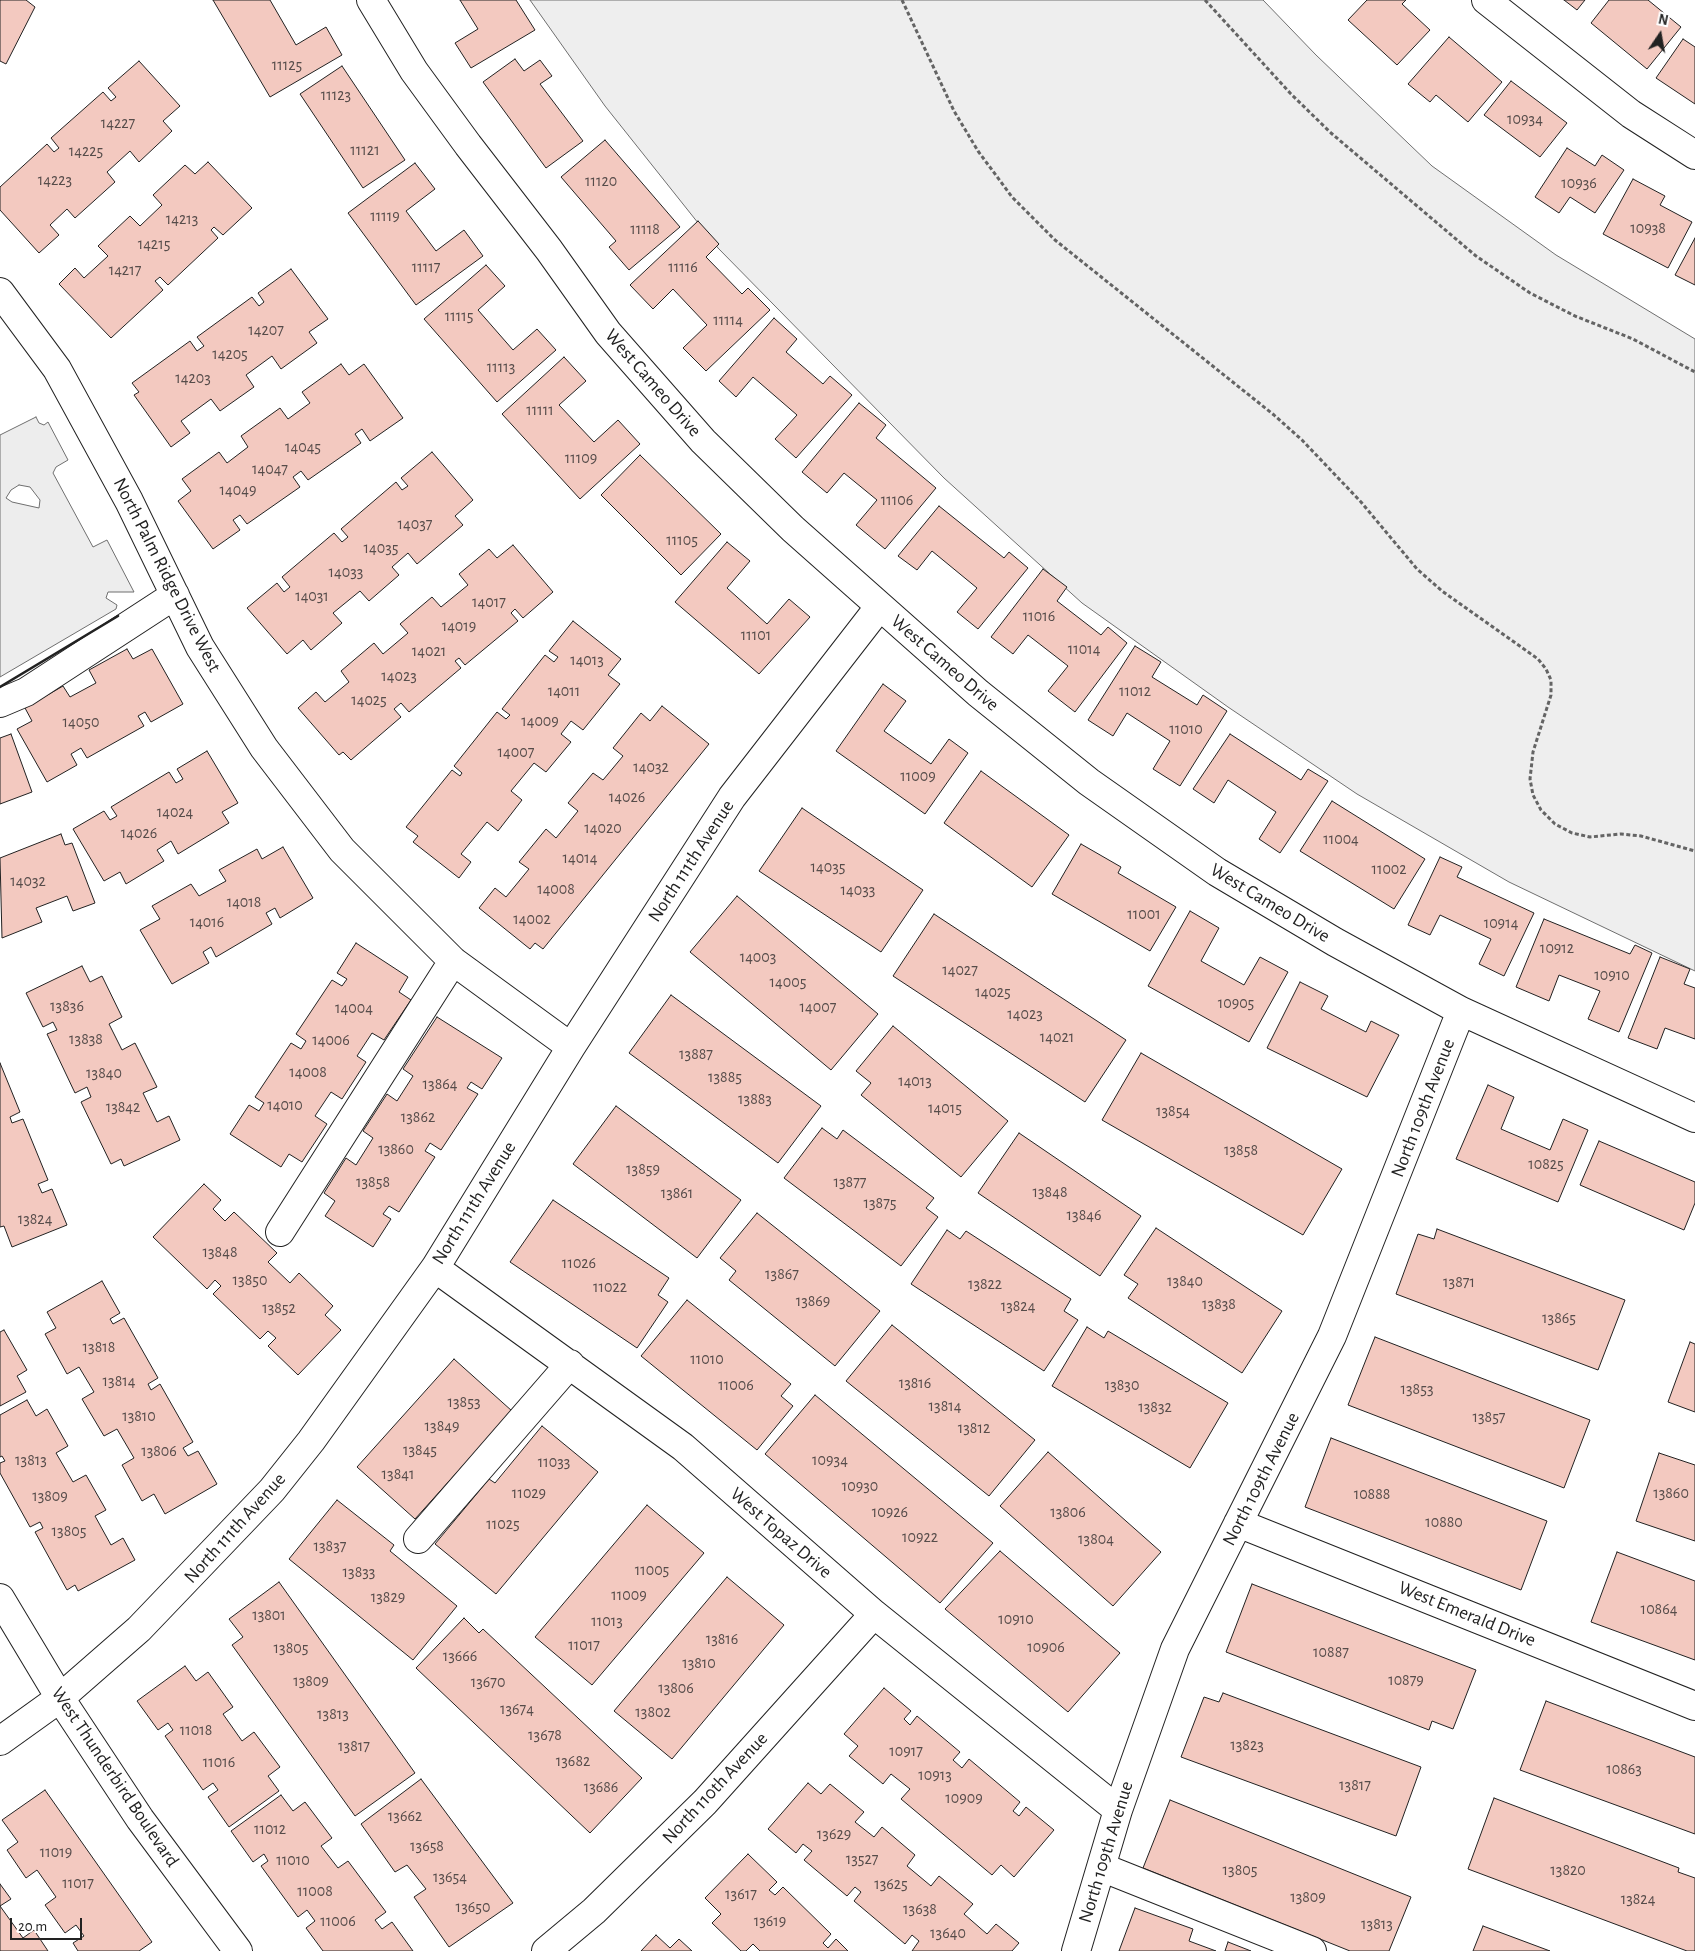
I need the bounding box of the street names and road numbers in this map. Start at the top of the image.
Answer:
street label: West Cameo Drive [600,324,706,442]
street label: North Palm Ridge Drive West [108,474,226,676]
street label: West Cameo Drive [886,610,1004,716]
street label: North 111th Avenue [643,796,739,926]
street label: West Cameo Drive [1206,858,1334,948]
street label: North 109th Avenue [1386,1035,1460,1181]
street label: North 111th Avenue [427,1137,521,1269]
street label: North 109th Avenue [1217,1408,1305,1550]
street label: North 111th Avenue [179,1468,291,1588]
street label: West Topaz Drive [725,1483,837,1583]
street label: West Emerald Drive [1395,1576,1539,1652]
street label: West Thunderbird Boulevard [46,1683,184,1871]
street label: North 110th Avenue [657,1727,773,1849]
street label: North 109th Avenue [1074,1778,1138,1926]

